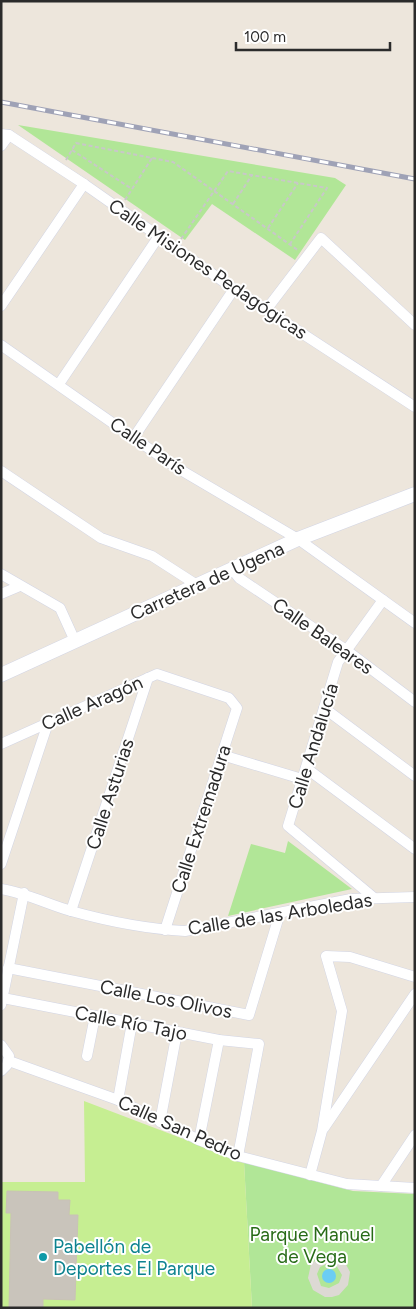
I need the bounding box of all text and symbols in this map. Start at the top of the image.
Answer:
scale bar [236,20,390,52]
text: 100 m [244,28,286,46]
street label: Calle Misiones Pedagógicas [104,194,312,344]
street label: Calle París [105,412,191,480]
street label: Carretera de Ugena [126,537,288,625]
street label: Calle Baleares [268,593,378,679]
street label: Calle Aragón [38,670,146,736]
street label: Calle Andalucía [283,680,343,812]
street label: Calle Asturias [81,735,139,853]
street label: Calle Extremadura [166,742,236,896]
street label: Calle de las Arboledas [186,888,374,940]
street label: Calle Los Olivos [98,975,234,1023]
street label: Calle Río Tajo [73,1001,189,1045]
street label: Calle San Pedro [114,1090,246,1166]
park label: Parque Manuel de Vega [249,1223,375,1268]
place label: Pabellón de Deportes El Parque [53,1235,215,1280]
marker: Pabellón de Deportes El Parque [37,1251,49,1263]

